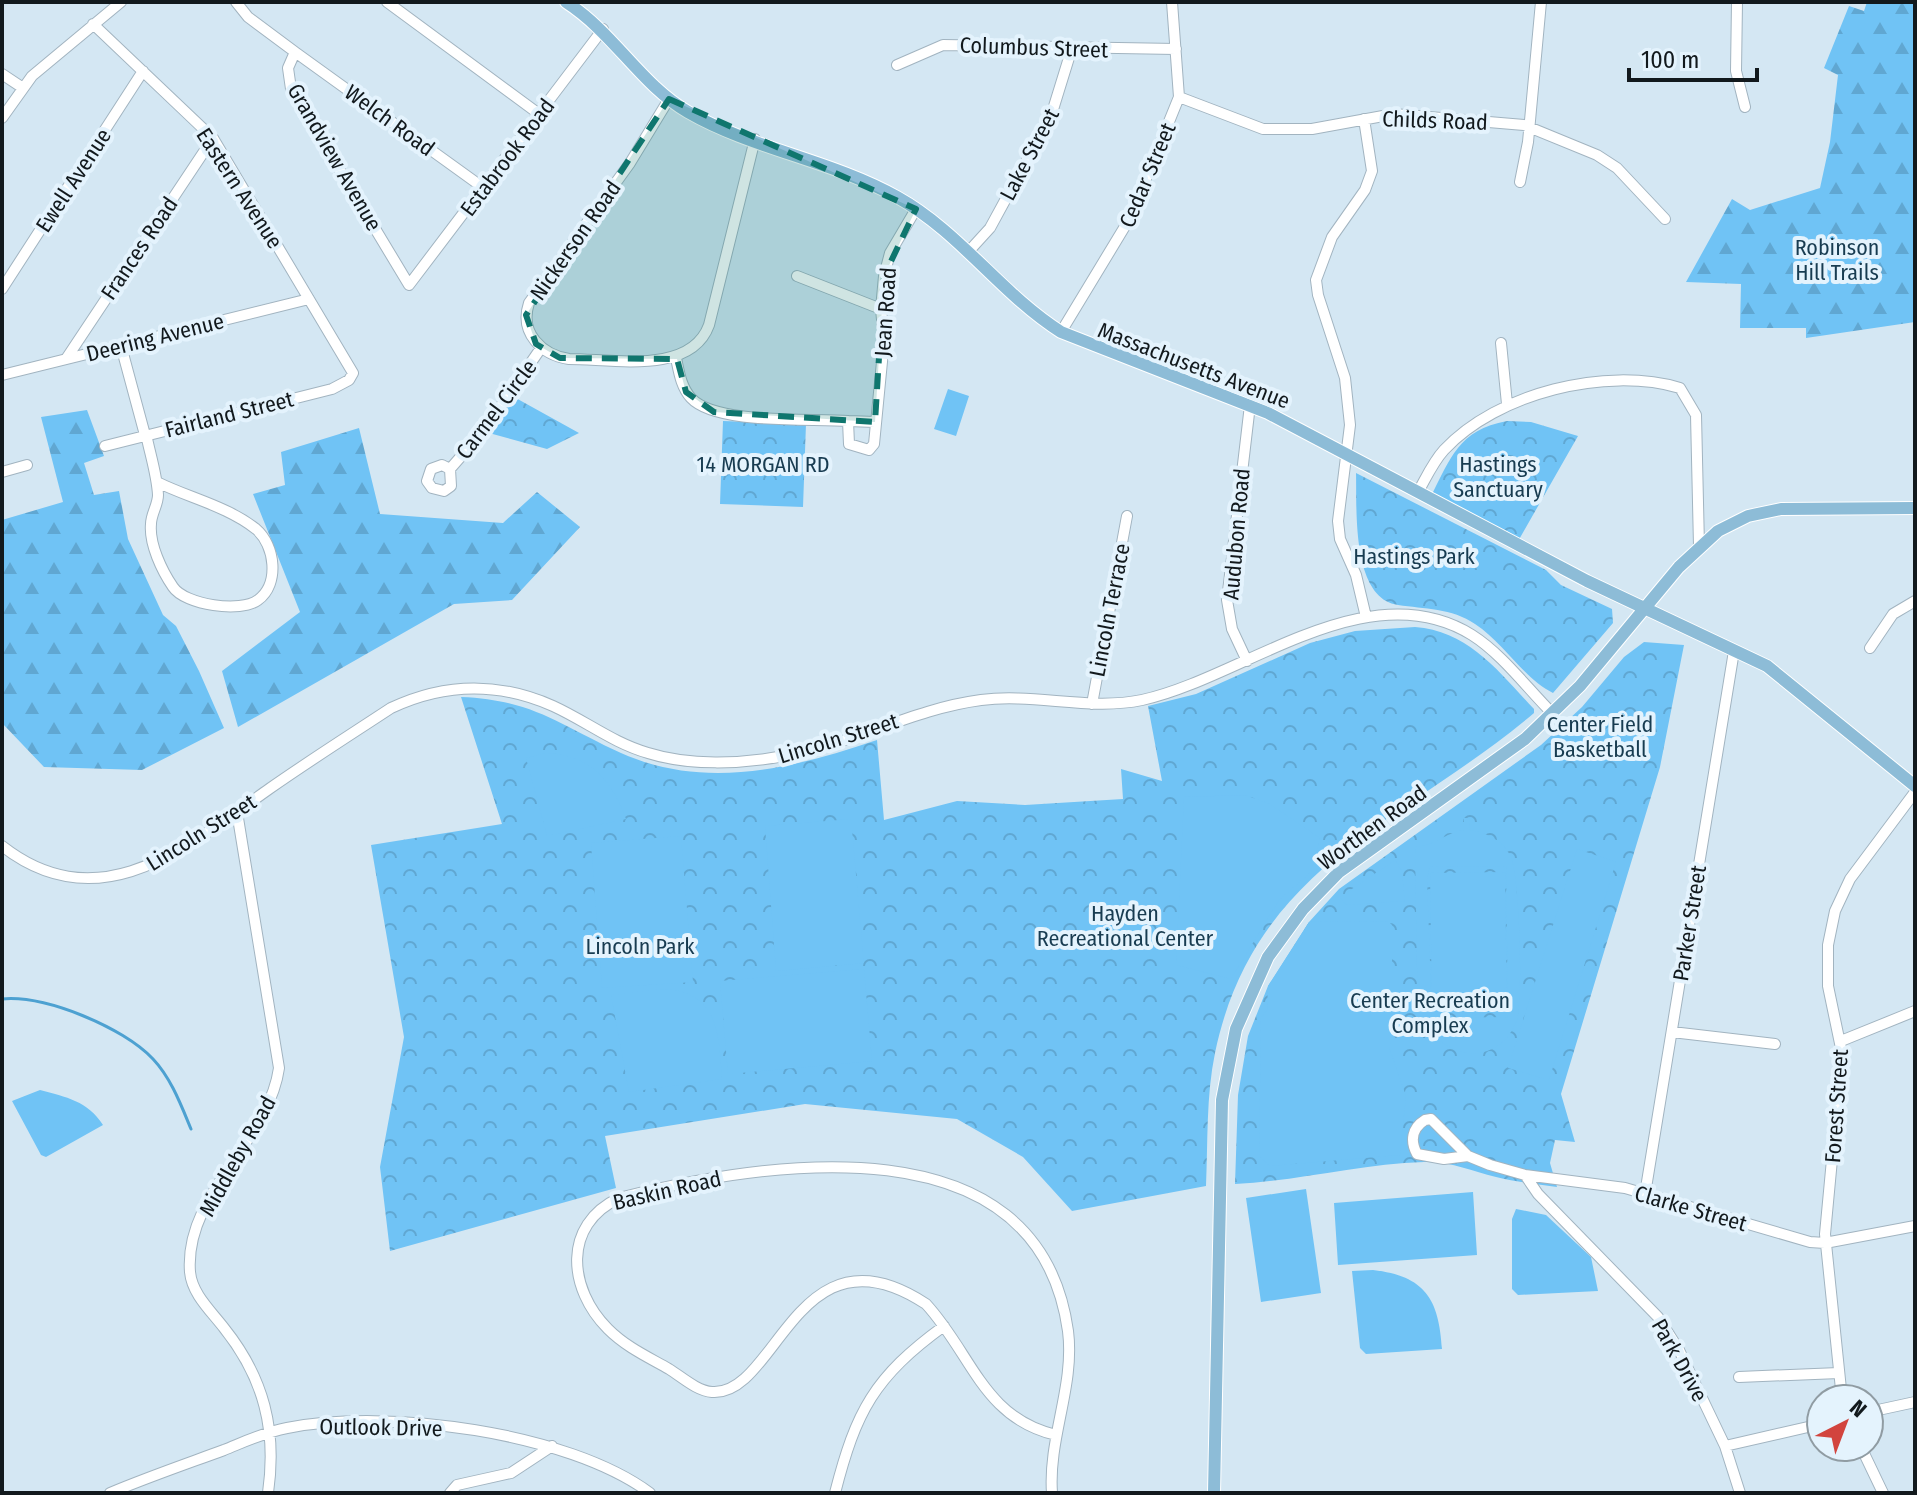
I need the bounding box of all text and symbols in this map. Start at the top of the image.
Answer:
street label: Columbus Street [959,31,1109,64]
scale bar [1629,32,1757,82]
text: 100 m [1641,46,1699,74]
street label: Grandview Avenue [281,79,388,236]
street label: Welch Road [339,79,440,162]
street label: Estabrook Road [454,93,560,221]
street label: Lake Street [994,103,1065,205]
street label: Childs Road [1382,105,1488,136]
street label: Cedar Street [1113,118,1182,232]
street label: Ewell Avenue [30,123,117,237]
street label: Eastern Avenue [191,123,289,254]
street label: Nickerson Road [524,175,627,305]
street label: Frances Road [95,192,184,305]
park label: Robinson Hill Trails [1795,234,1879,286]
street label: Jean Road [869,266,902,358]
street label: Deering Avenue [83,307,227,368]
street label: Massachusetts Avenue [1094,316,1294,415]
street label: Carmel Circle [450,354,543,465]
street label: Fairland Street [162,385,297,443]
park label: 14 MORGAN RD [697,451,829,478]
park label: Hastings Sanctuary [1453,451,1543,503]
street label: Audubon Road [1217,467,1256,601]
street label: Lincoln Terrace [1083,541,1136,679]
park label: Hastings Park [1353,543,1475,570]
street label: Lincoln Street [775,707,902,770]
park label: Center Field Basketball [1547,711,1653,763]
street label: Worthen Road [1313,779,1432,876]
street label: Lincoln Street [141,788,262,877]
street label: Parker Street [1667,863,1712,983]
park label: Hayden Recreational Center [1037,900,1214,952]
park label: Lincoln Park [585,933,695,960]
park label: Center Recreation Complex [1350,987,1510,1039]
street label: Forest Street [1819,1047,1854,1164]
street label: Middleby Road [193,1091,282,1221]
street label: Baskin Road [610,1165,724,1216]
street label: Clarke Street [1632,1180,1751,1238]
street label: Park Drive [1646,1314,1713,1407]
north arrow [1805,1383,1885,1463]
text: N [1844,1394,1872,1423]
street label: Outlook Drive [319,1413,443,1442]

